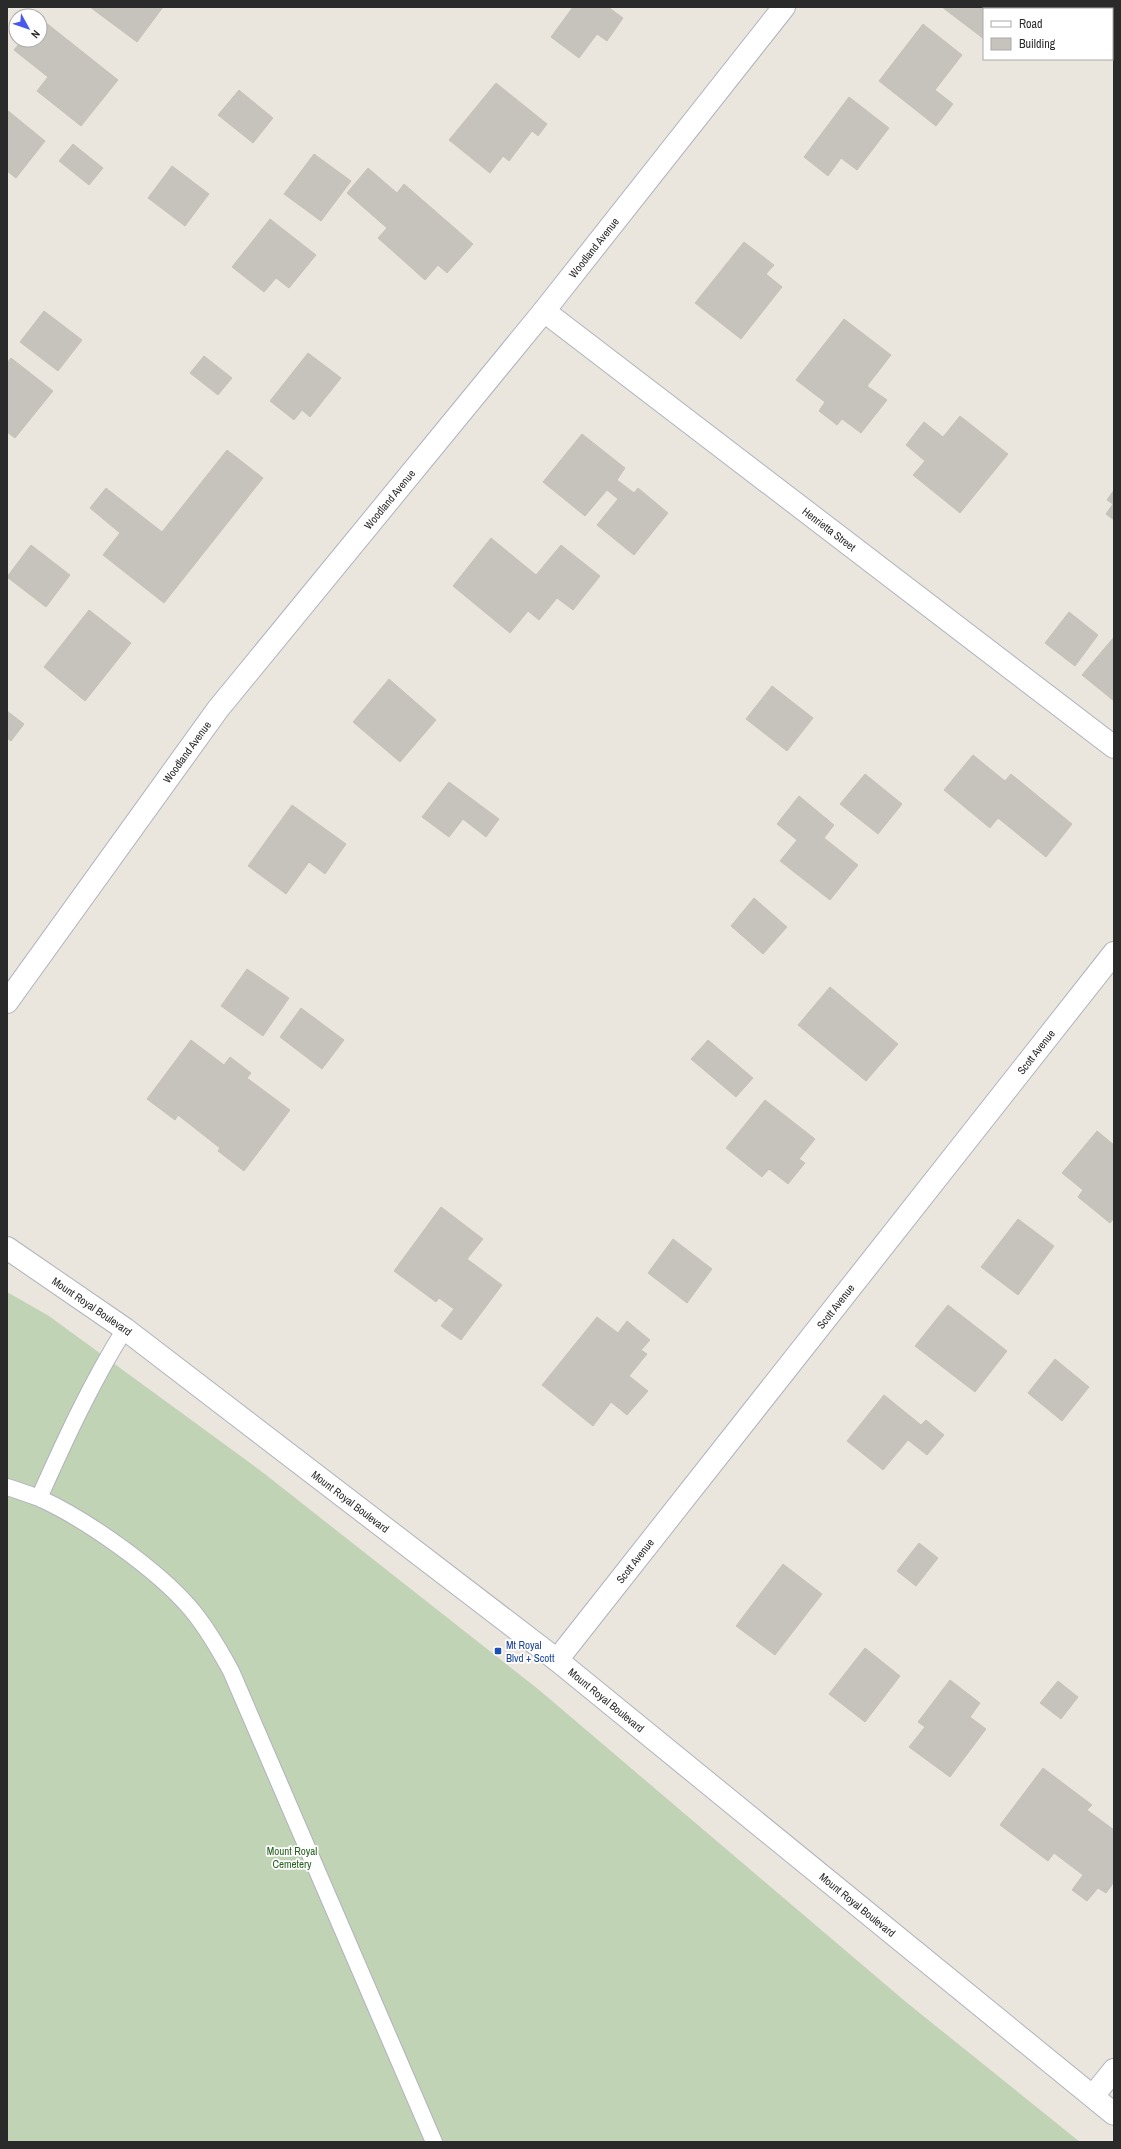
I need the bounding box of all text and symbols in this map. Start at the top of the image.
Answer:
north arrow [8,8,48,48]
legend [983,8,1113,60]
text: Road [1019,16,1043,32]
text: N [28,27,43,41]
text: Building [1019,36,1056,52]
street label: Woodland Avenue [566,215,622,281]
street label: Woodland Avenue [361,467,418,532]
street label: Henrietta Street [800,504,859,554]
street label: Woodland Avenue [160,718,214,786]
street label: Scott Avenue [1014,1027,1058,1077]
street label: Mount Royal Boulevard [49,1274,135,1339]
street label: Scott Avenue [814,1281,857,1332]
street label: Mount Royal Boulevard [309,1468,392,1536]
street label: Scott Avenue [613,1536,657,1586]
place label: Mt Royal Blvd + Scott [506,1638,555,1665]
marker: Mt Royal Blvd + Scott [493,1646,503,1656]
street label: Mount Royal Boulevard [565,1665,647,1735]
park label: Mount Royal Cemetery [267,1844,317,1871]
street label: Mount Royal Boulevard [817,1870,898,1940]

